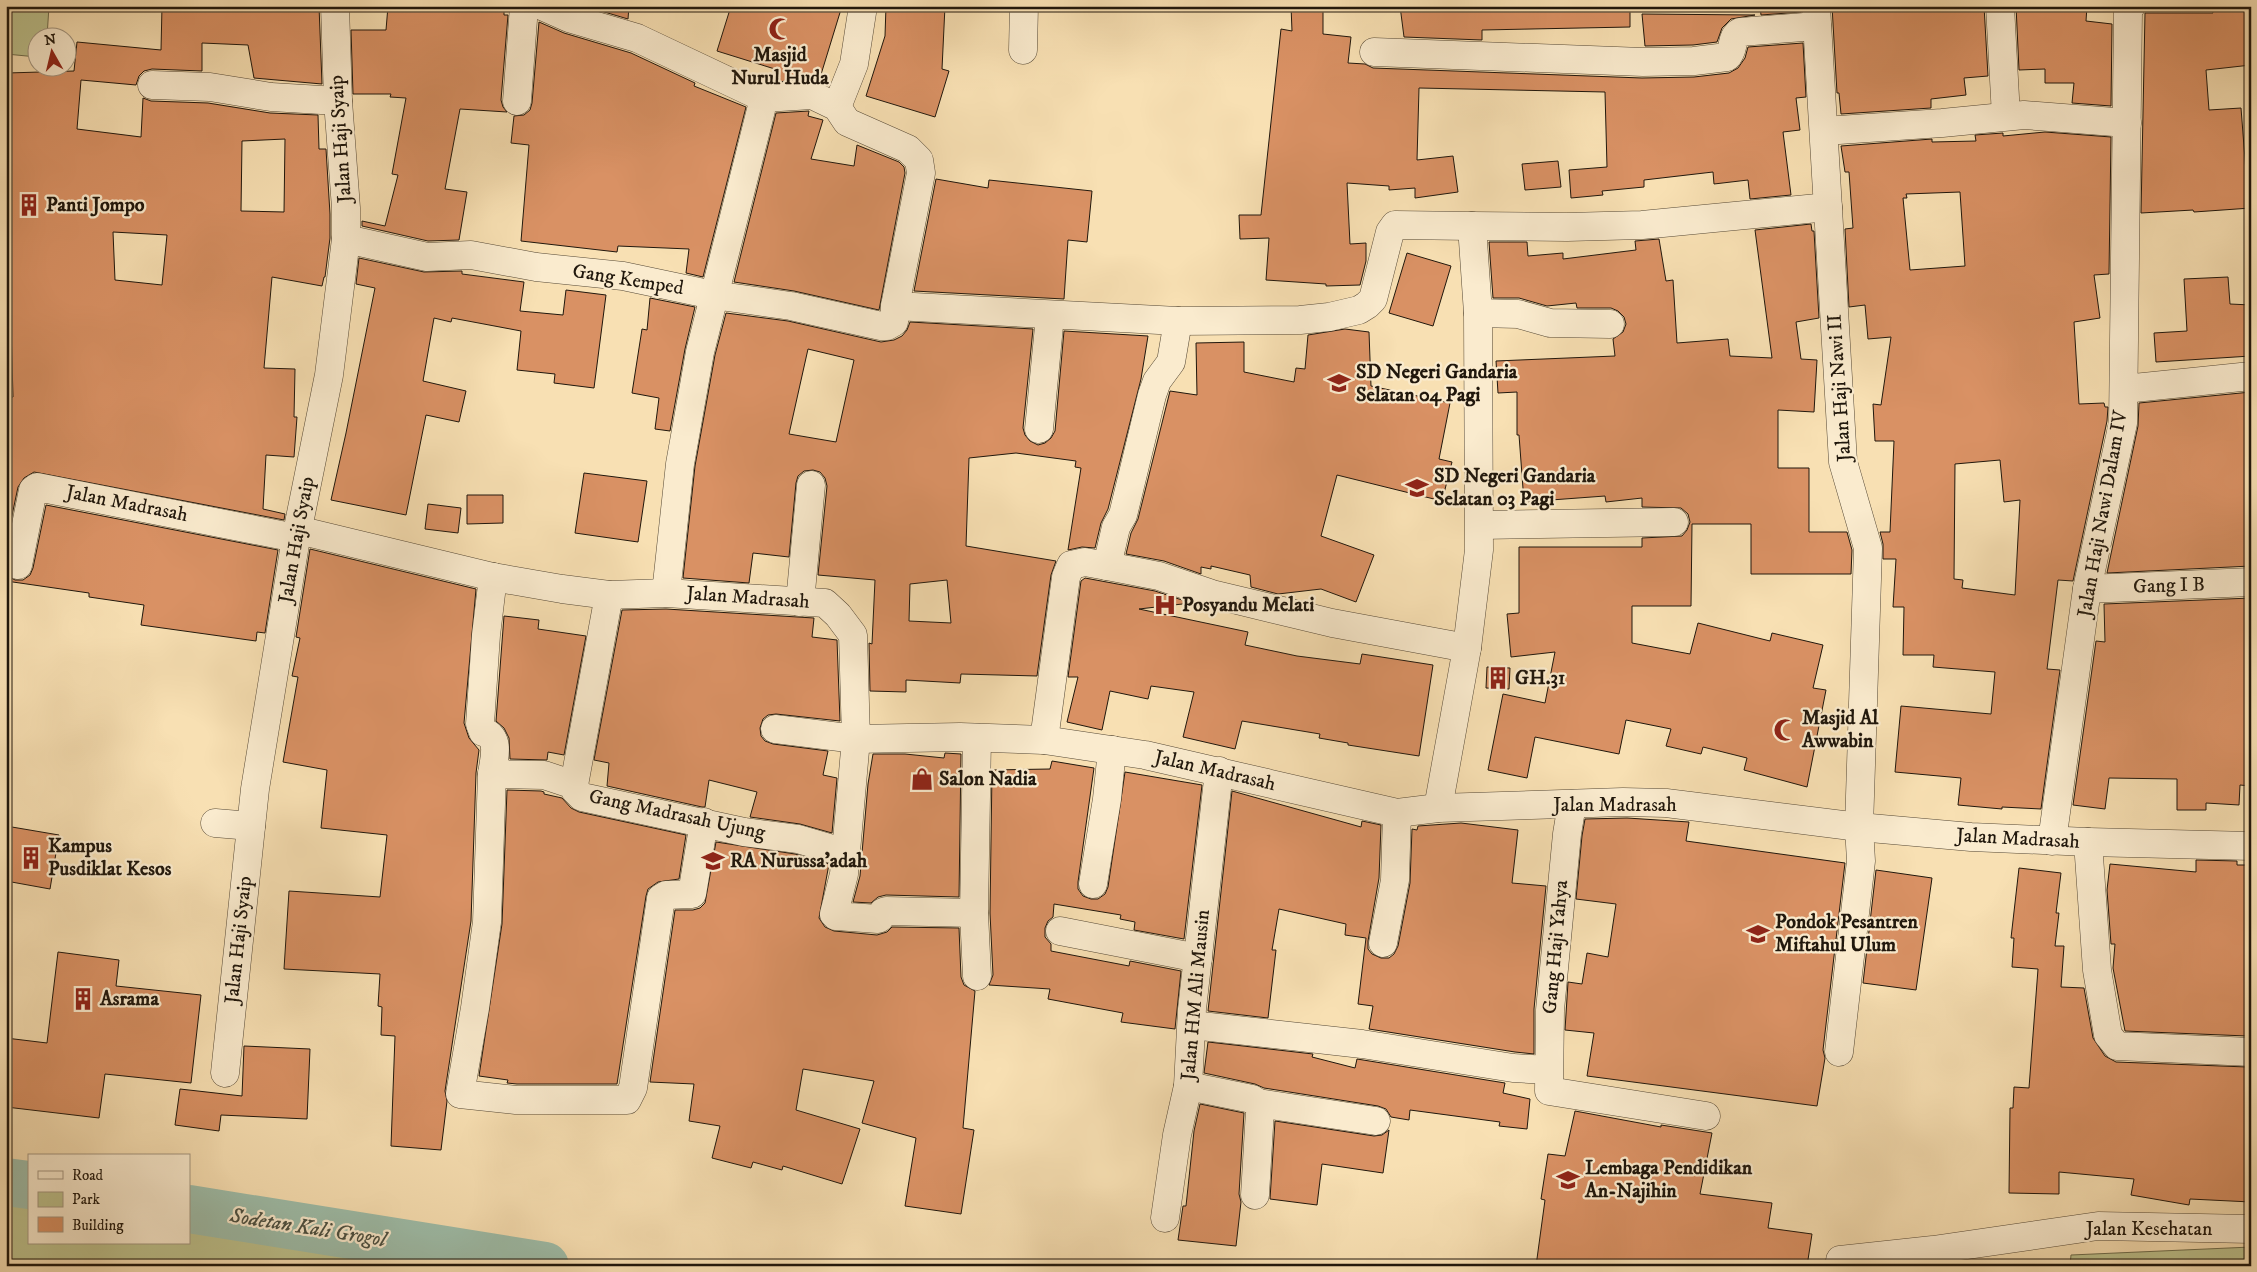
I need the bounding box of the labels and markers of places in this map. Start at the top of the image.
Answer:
mosque icon: Masjid Nurul Huda [767,16,793,42]
place label: Masjid Nurul Huda [731,43,829,91]
building icon: Panti Jompo [16,192,42,218]
place label: Panti Jompo [46,193,145,218]
place label: SD Negeri Gandaria Selatan 04 Pagi [1356,360,1518,408]
school or university icon: SD Negeri Gandaria Selatan 04 Pagi [1326,370,1352,396]
place label: SD Negeri Gandaria Selatan 03 Pagi [1434,464,1596,512]
school or university icon: SD Negeri Gandaria Selatan 03 Pagi [1404,475,1430,501]
hospital icon: Posyandu Melati [1152,592,1178,618]
place label: Posyandu Melati [1182,593,1314,618]
building icon: GH.31 [1485,665,1511,691]
place label: GH.31 [1515,666,1565,691]
place label: Masjid Al Awwabin [1801,706,1879,754]
mosque icon: Masjid Al Awwabin [1772,717,1798,743]
shop icon: Salon Nadia [909,766,935,792]
place label: Salon Nadia [939,767,1037,792]
place label: Kampus Pusdiklat Kesos [48,834,172,882]
building icon: Kampus Pusdiklat Kesos [18,845,44,871]
school or university icon: RA Nurussa'adah [700,848,726,874]
place label: RA Nurussa'adah [730,849,868,874]
place label: Pondok Pesantren Miftahul Ulum [1775,910,1918,958]
school or university icon: Pondok Pesantren Miftahul Ulum [1745,921,1771,947]
building icon: Asrama [70,986,96,1012]
place label: Asrama [99,987,159,1012]
place label: Lembaga Pendidikan An-Najihin [1584,1156,1753,1204]
school or university icon: Lembaga Pendidikan An-Najihin [1555,1167,1581,1193]

